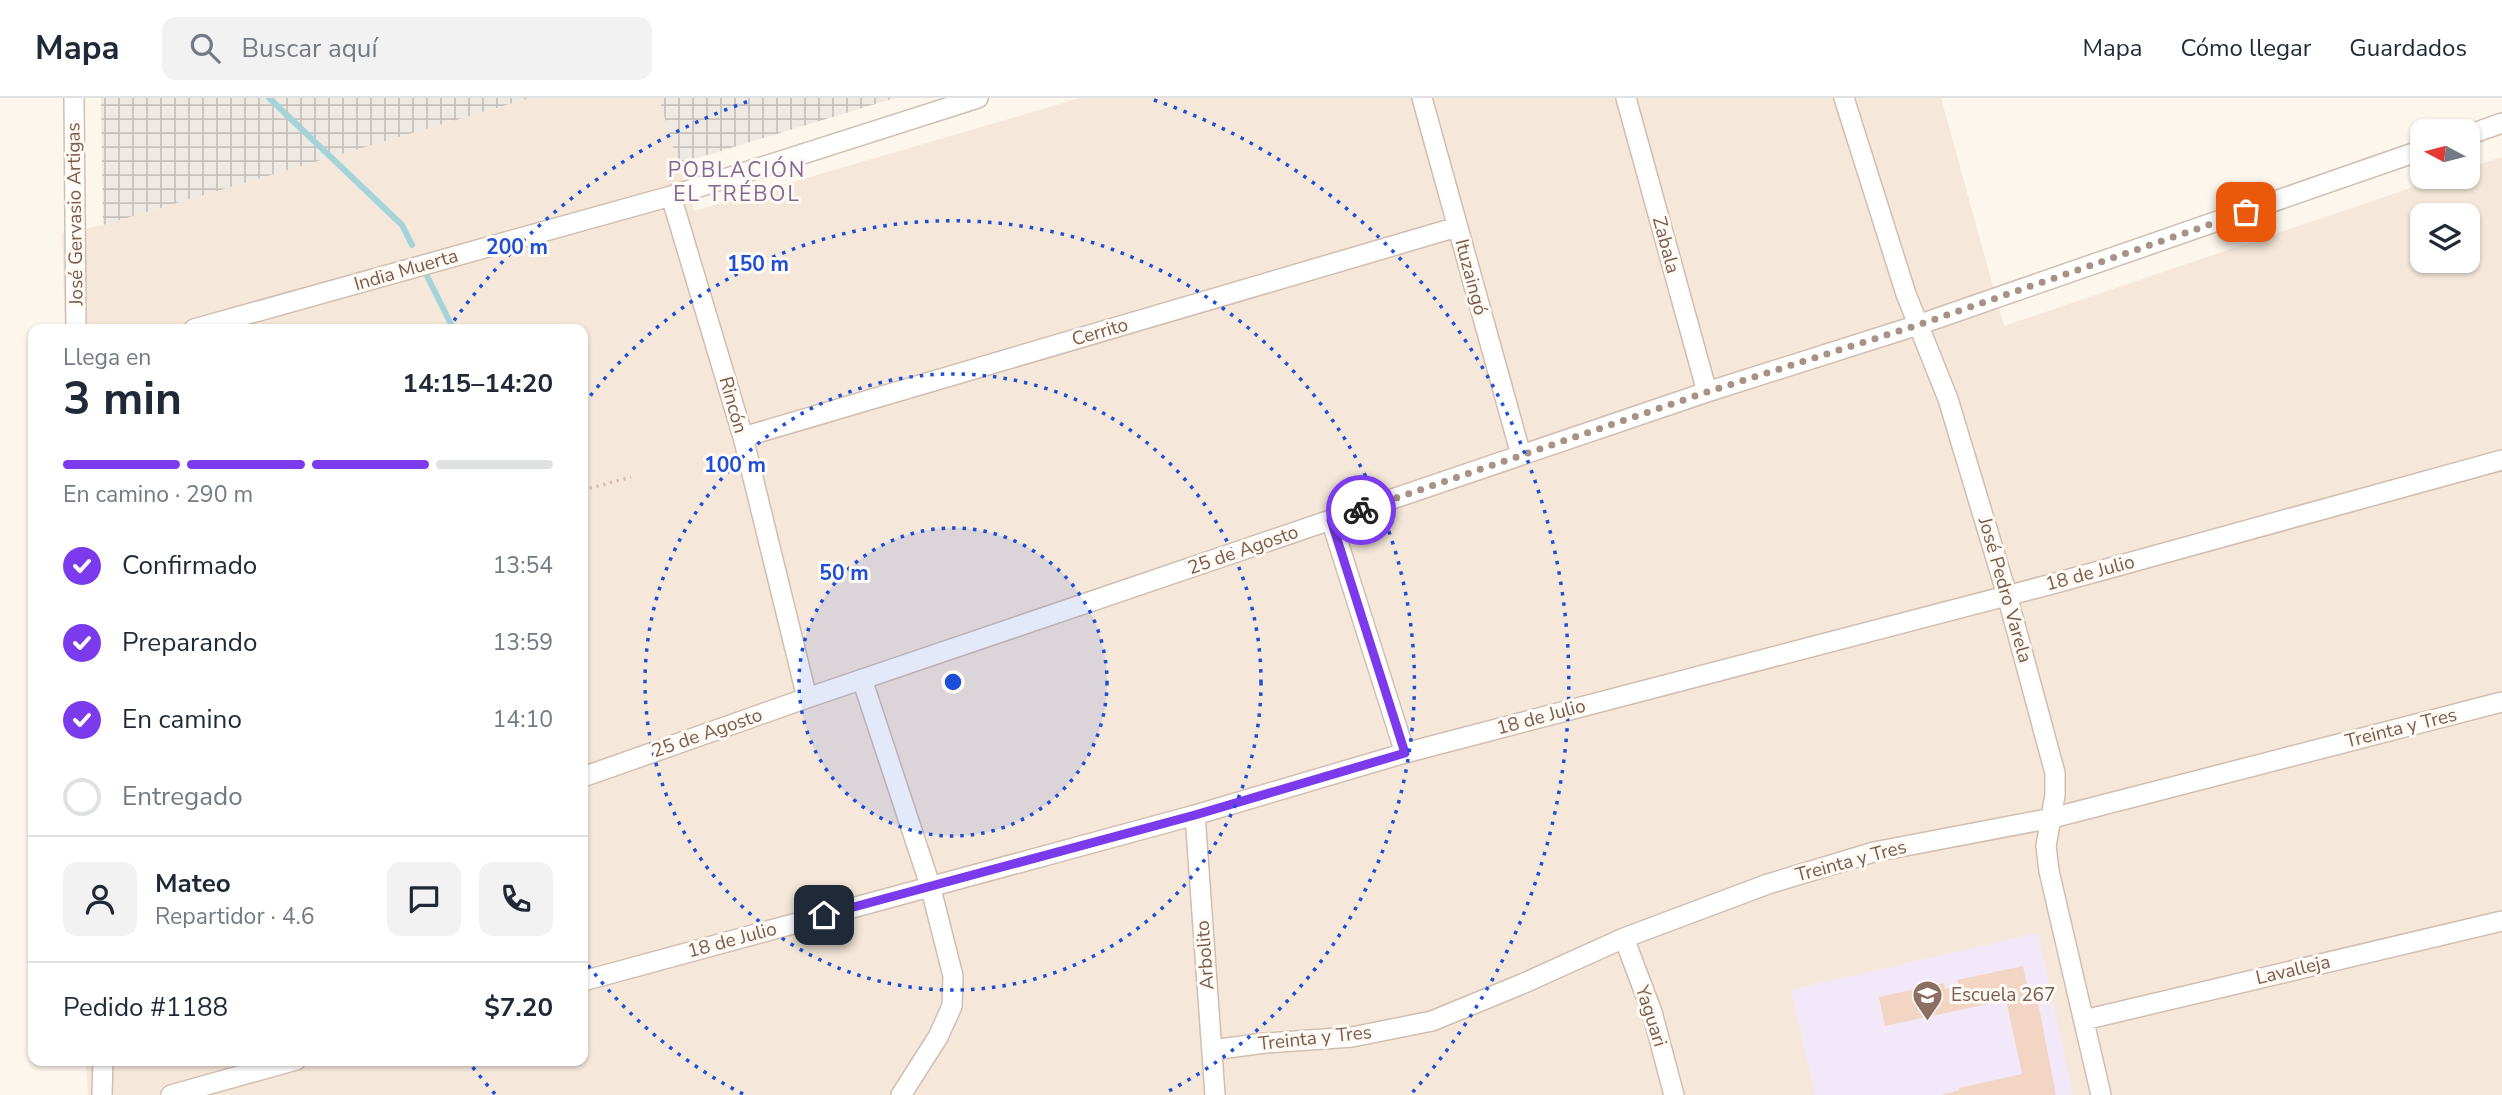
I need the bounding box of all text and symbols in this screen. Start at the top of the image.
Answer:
search box [162,17,652,80]
text: Mapa [35,26,120,71]
icon: search [186,29,224,67]
text: Buscar aquí [242,31,377,66]
text: Mapa [2082,32,2142,64]
text: Cómo llegar [2180,32,2311,64]
text: Guardados [2349,32,2467,64]
north arrow [2410,119,2480,189]
map controls [2410,119,2480,273]
street label: José Gervasio Artigas [60,122,90,307]
district label: POBLACIÓN EL TRÉBOL [668,156,806,208]
pin [2216,182,2276,242]
icon: bag [2227,193,2265,231]
button: layers [2410,203,2480,273]
street label: Zabala [1646,214,1686,276]
text: 200 m [486,233,548,261]
street label: Ituzaingó [1448,236,1494,318]
street label: India Muerta [351,243,461,297]
text: 150 m [727,250,789,278]
street label: Cerrito [1069,312,1131,352]
text: Llega en [63,342,151,373]
text: 14:15–14:20 [402,366,553,401]
text: 3 min [63,367,182,430]
street label: Rincón [713,374,753,436]
text: 100 m [704,451,766,479]
courier [1326,475,1396,545]
text: En camino · 290 m [63,479,253,510]
icon: bike [1342,491,1380,529]
street label: José Pedro Varela [1972,513,2038,666]
street label: 25 de Agosto [1184,519,1302,581]
icon: check [63,547,101,585]
text: Confirmado [122,548,257,583]
street label: 18 de Julio [2043,549,2137,597]
text: 13:54 [493,550,553,581]
text: 50 m [819,559,869,587]
icon: check [63,624,101,662]
text: Preparando [122,625,257,660]
text: 13:59 [493,627,553,658]
centre of rings [941,670,965,694]
street label: 18 de Julio [1494,693,1588,741]
icon: check [63,701,101,739]
text: En camino [122,702,242,737]
street label: 25 de Agosto [648,702,766,764]
street label: Treinta y Tres [2342,702,2460,754]
text: 14:10 [493,704,553,735]
text: Entregado [122,779,243,814]
street label: Treinta y Tres [1793,834,1909,888]
button: person [63,862,137,936]
button: chat [387,862,461,936]
button: phone [479,862,553,936]
text: Mateo [155,866,231,901]
pin [794,885,854,945]
icon: home [805,896,843,934]
text: Repartidor · 4.6 [155,901,315,932]
street label: 18 de Julio [685,916,779,964]
street label: Arbolito [1190,919,1220,991]
street label: Lavalleja [2253,949,2333,991]
school or university icon: Escuela 267 [1911,978,1945,1022]
street label: Yaguari [1629,981,1673,1050]
place label: Escuela 267 [1951,982,2055,1008]
text: Pedido #1188 [63,990,228,1025]
text: $7.20 [484,990,553,1025]
street label: Treinta y Tres [1257,1019,1373,1057]

